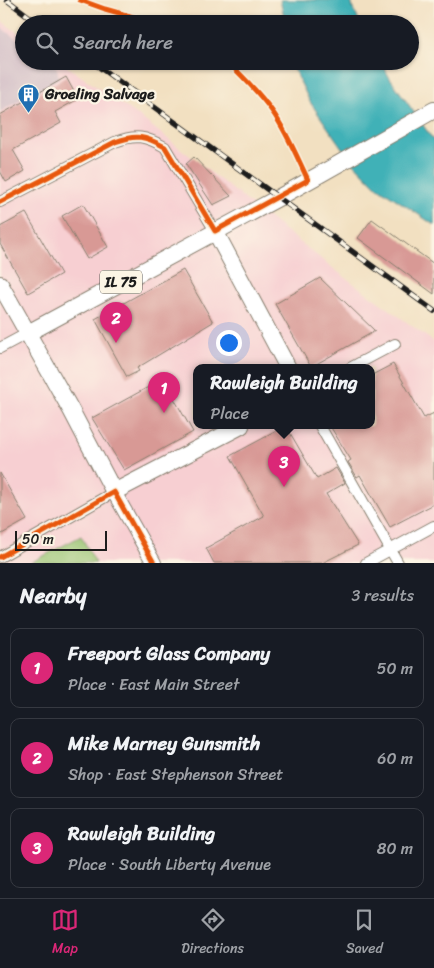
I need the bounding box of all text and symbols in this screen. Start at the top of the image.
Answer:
search box [15,15,419,70]
text: Search here [73,26,173,59]
icon: search [33,29,61,57]
place label: Groeling Salvage [44,81,155,107]
building icon: Groeling Salvage [17,82,41,113]
road number: IL 75 [100,270,142,294]
pin: 2 [100,302,132,343]
your location [216,330,242,356]
popup [193,364,375,429]
text: Rawleigh Building [210,366,358,399]
pin: 1 [148,372,180,413]
text: Place [210,399,249,428]
pin: 3 [268,446,300,487]
text: 50 m [22,527,54,552]
scale bar [15,528,108,551]
text: Nearby [20,577,86,615]
text: 3 results [351,581,414,610]
text: Freeport Glass Company [68,637,270,670]
text: 1 [34,654,40,683]
text: 50 m [377,654,413,683]
text: Place · East Main Street [68,670,239,699]
text: Mike Marney Gunsmith [68,727,260,760]
text: 2 [32,744,42,773]
text: 60 m [377,744,413,773]
text: Shop · East Stephenson Street [68,760,283,789]
text: Rawleigh Building [68,817,215,850]
text: 3 [33,834,41,863]
text: 80 m [377,834,413,863]
text: Place · South Liberty Avenue [68,850,271,879]
tab: Map [51,906,79,961]
tab: Directions [181,906,244,961]
tab: Saved [346,906,383,961]

